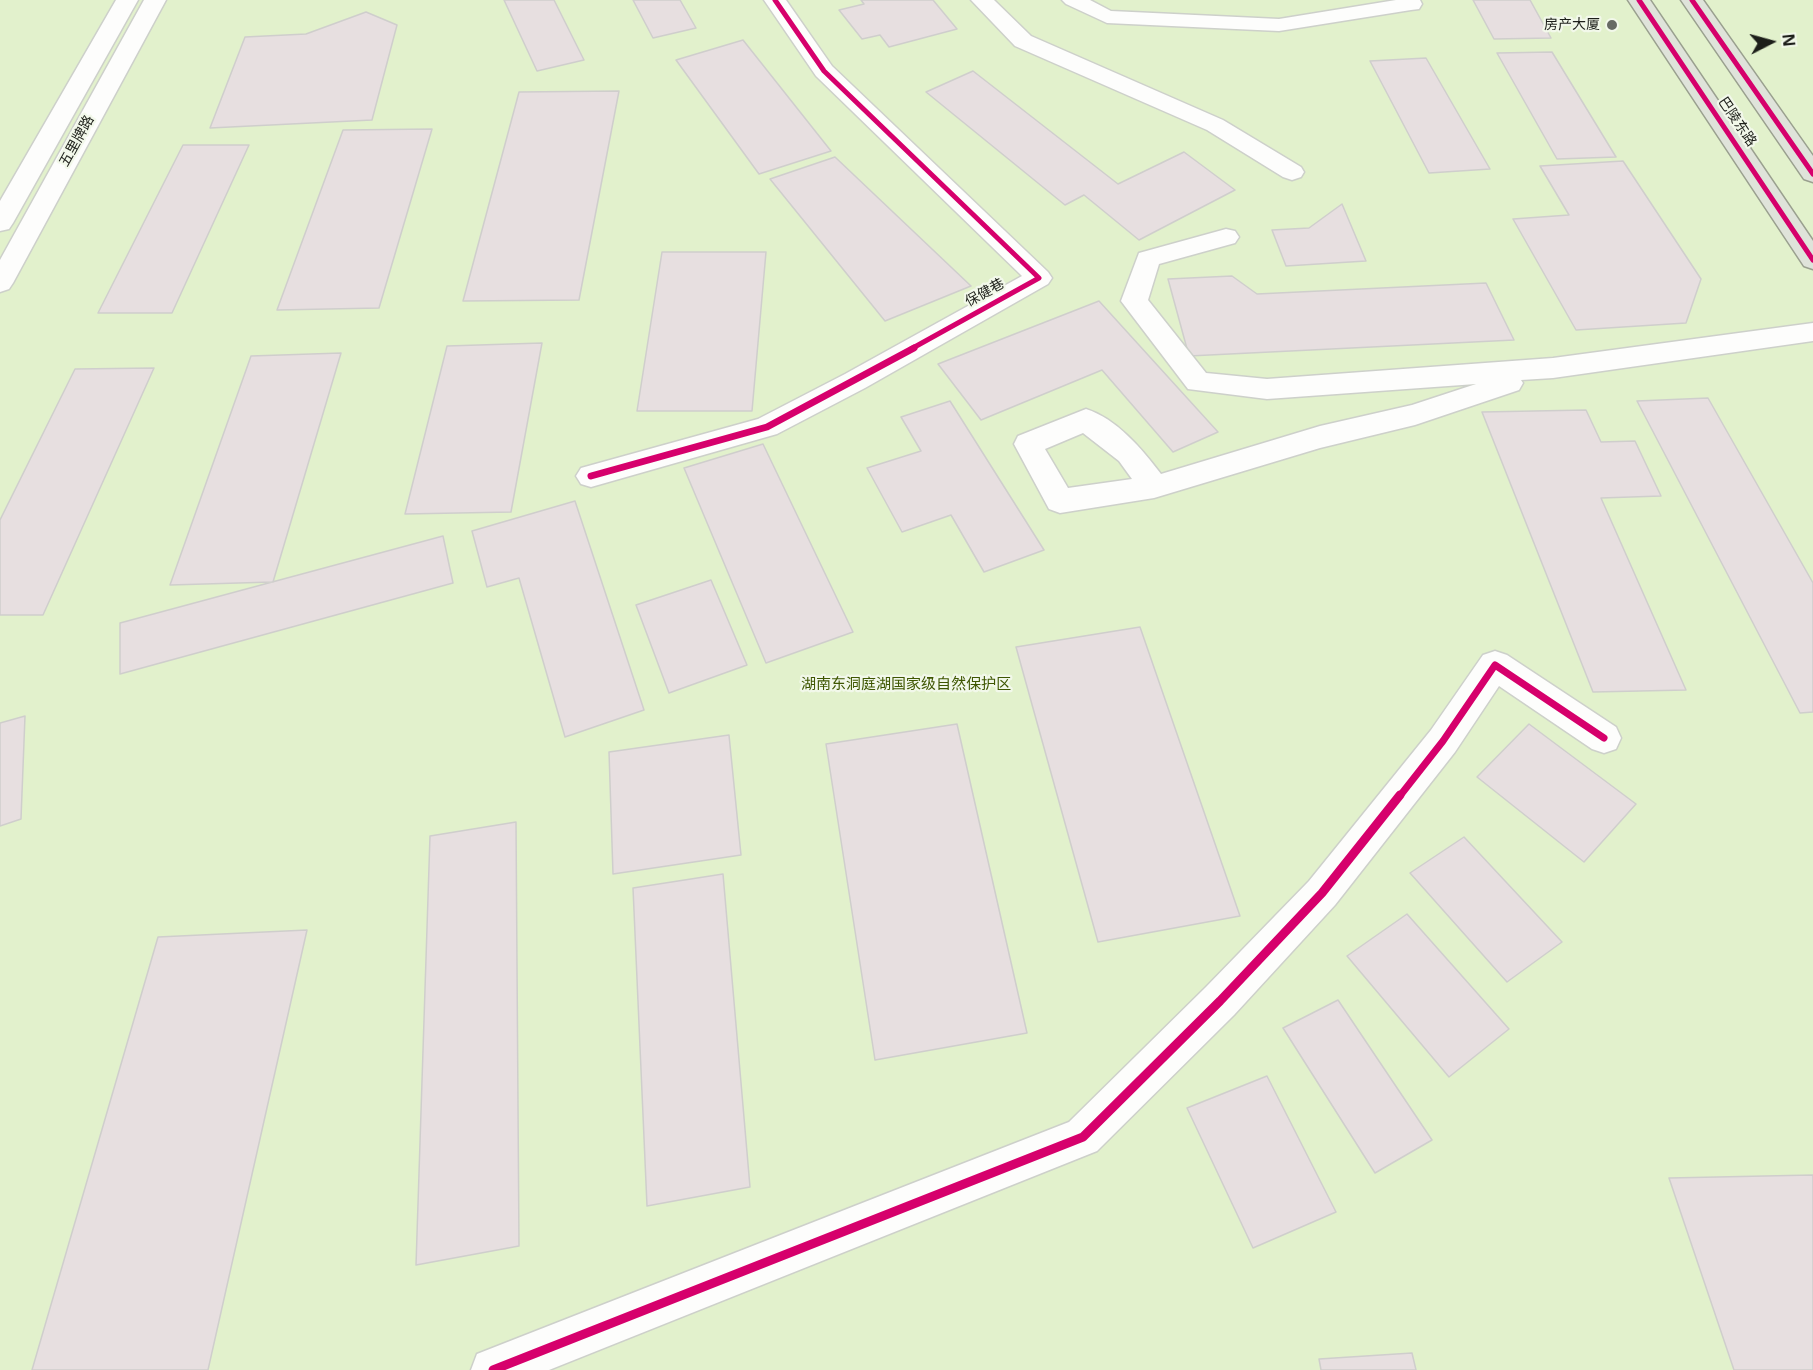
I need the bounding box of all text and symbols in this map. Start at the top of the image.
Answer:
north arrow [1741,12,1801,72]
place label: 房产大厦 [1544,17,1600,33]
marker: 房产大厦 [1605,18,1619,32]
text: N [1777,32,1801,48]
street label: 巴陵东路 [1714,94,1760,150]
street label: 五里牌路 [56,112,98,170]
street label: 保健巷 [963,275,1007,311]
park label: 湖南东洞庭湖国家级自然保护区 [801,676,1011,694]

